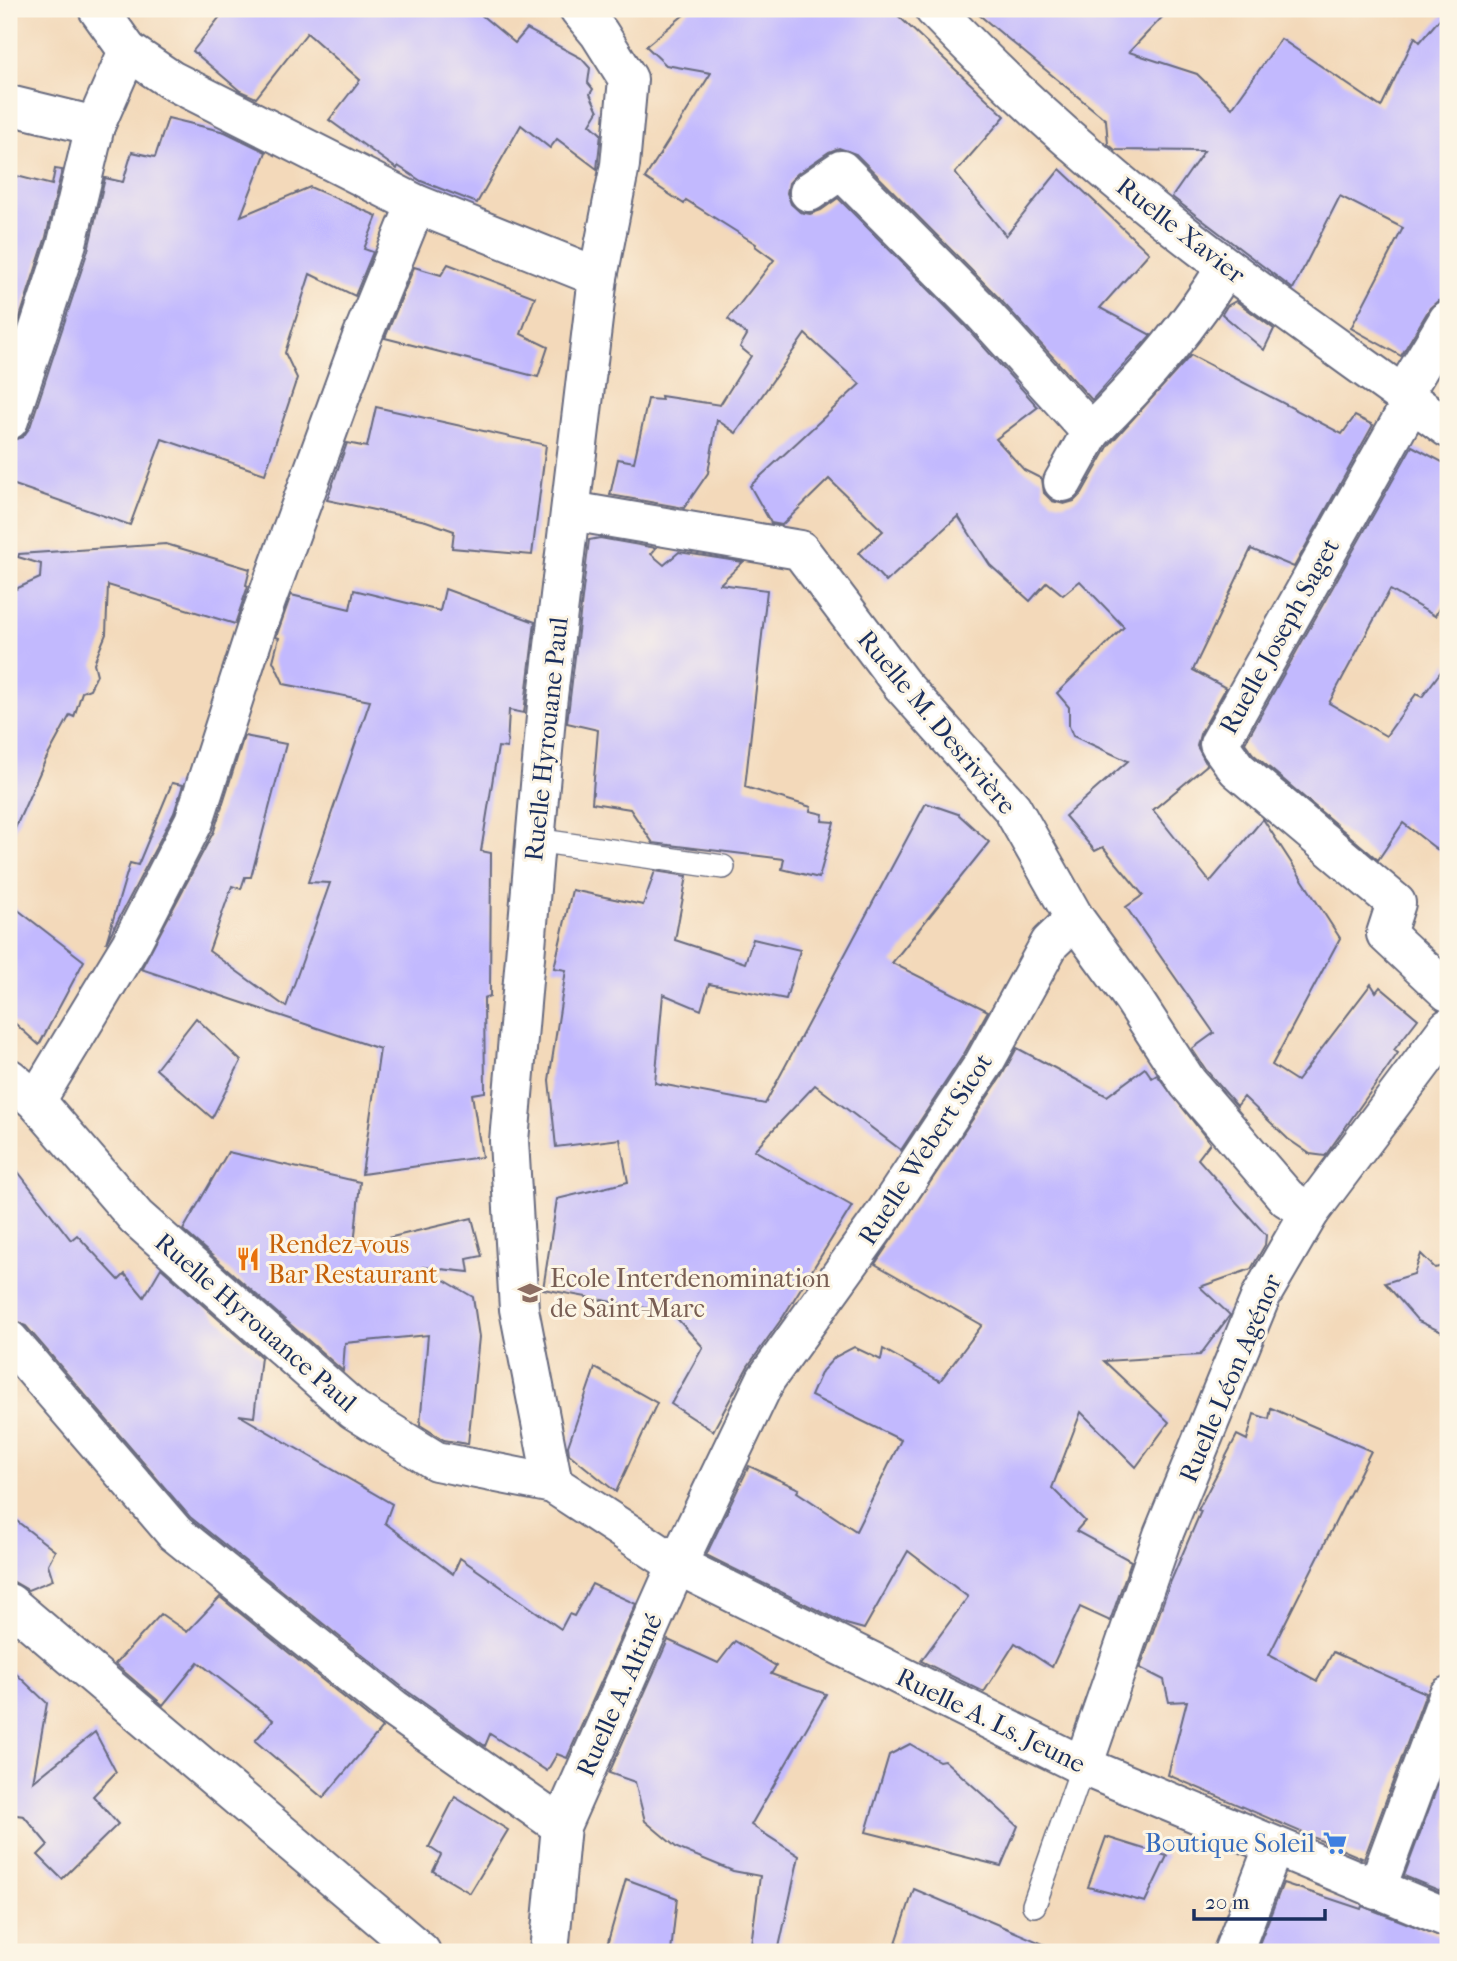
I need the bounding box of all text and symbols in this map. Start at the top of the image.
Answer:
street label: Ruelle Xavier [1110,171,1251,290]
street label: Ruelle Joseph Saget [1213,532,1346,739]
street label: Ruelle Hyrouane Paul [518,615,575,863]
street label: Ruelle M. Desrivière [851,624,1023,821]
street label: Ruelle Webert Sicot [852,1047,999,1251]
street label: Ruelle Hyrouance Paul [148,1226,363,1418]
place label: Rendez-vous Bar Restaurant [268,1229,438,1290]
restaurant icon: Rendez-vous Bar Restaurant [234,1245,262,1273]
place label: Ecole Interdenomination de Saint-Marc [550,1263,830,1324]
street label: Ruelle Léon Agénor [1173,1269,1288,1487]
school or university icon: Ecole Interdenomination de Saint-Marc [516,1279,544,1307]
street label: Ruelle A. Altiné [570,1609,669,1781]
street label: Ruelle A. Ls. Jeune [891,1661,1091,1780]
place label: B0utique Soleil [1145,1828,1315,1859]
supermarket icon: B0utique Soleil [1321,1829,1349,1857]
scale bar [1194,1877,1326,1921]
text: 20 m [1205,1890,1250,1914]

